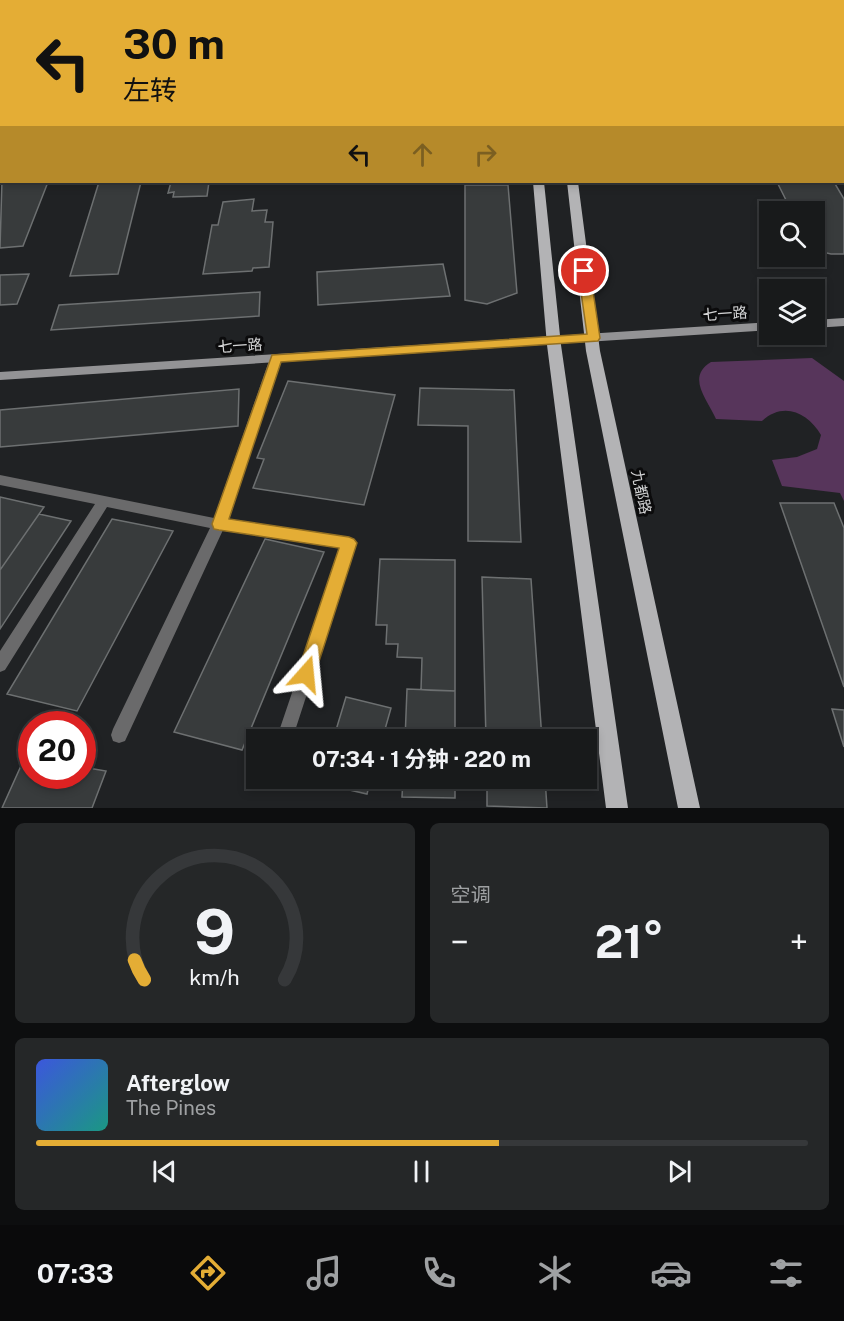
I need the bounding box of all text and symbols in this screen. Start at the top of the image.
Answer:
text: 30 m [123,19,225,68]
icon: left [24,24,102,102]
text: 左转 [123,74,177,106]
icon: left [343,138,376,171]
icon: ahead [406,138,439,171]
icon: right [469,138,502,171]
map controls [759,201,825,345]
button: search [759,201,825,267]
pin [558,245,609,296]
icon: arrive [567,254,600,287]
button: layers [759,279,825,345]
street label: 七一路 [702,303,748,324]
street label: 七一路 [217,335,263,356]
street label: 九都路 [628,468,654,516]
position arrow [274,642,338,706]
speed limit sign: 20 [18,711,96,789]
text: 07:34 · 1 分钟 · 220 m [312,746,531,772]
text: 空调 [451,883,491,907]
text: 9 [194,895,235,968]
text: 21° [595,915,664,968]
text: − [451,923,469,961]
text: + [790,923,808,961]
text: km/h [190,965,240,990]
text: Afterglow [126,1070,230,1096]
text: The Pines [126,1096,216,1120]
icon: previous [148,1155,181,1188]
icon: pause [405,1155,438,1188]
icon: next [663,1155,696,1188]
icon: directions [187,1252,229,1294]
icon: music [303,1252,345,1294]
icon: phone [418,1252,460,1294]
icon: climate [534,1252,576,1294]
icon: car [650,1252,692,1294]
icon: filters [765,1252,807,1294]
text: 07:33 [37,1257,114,1289]

